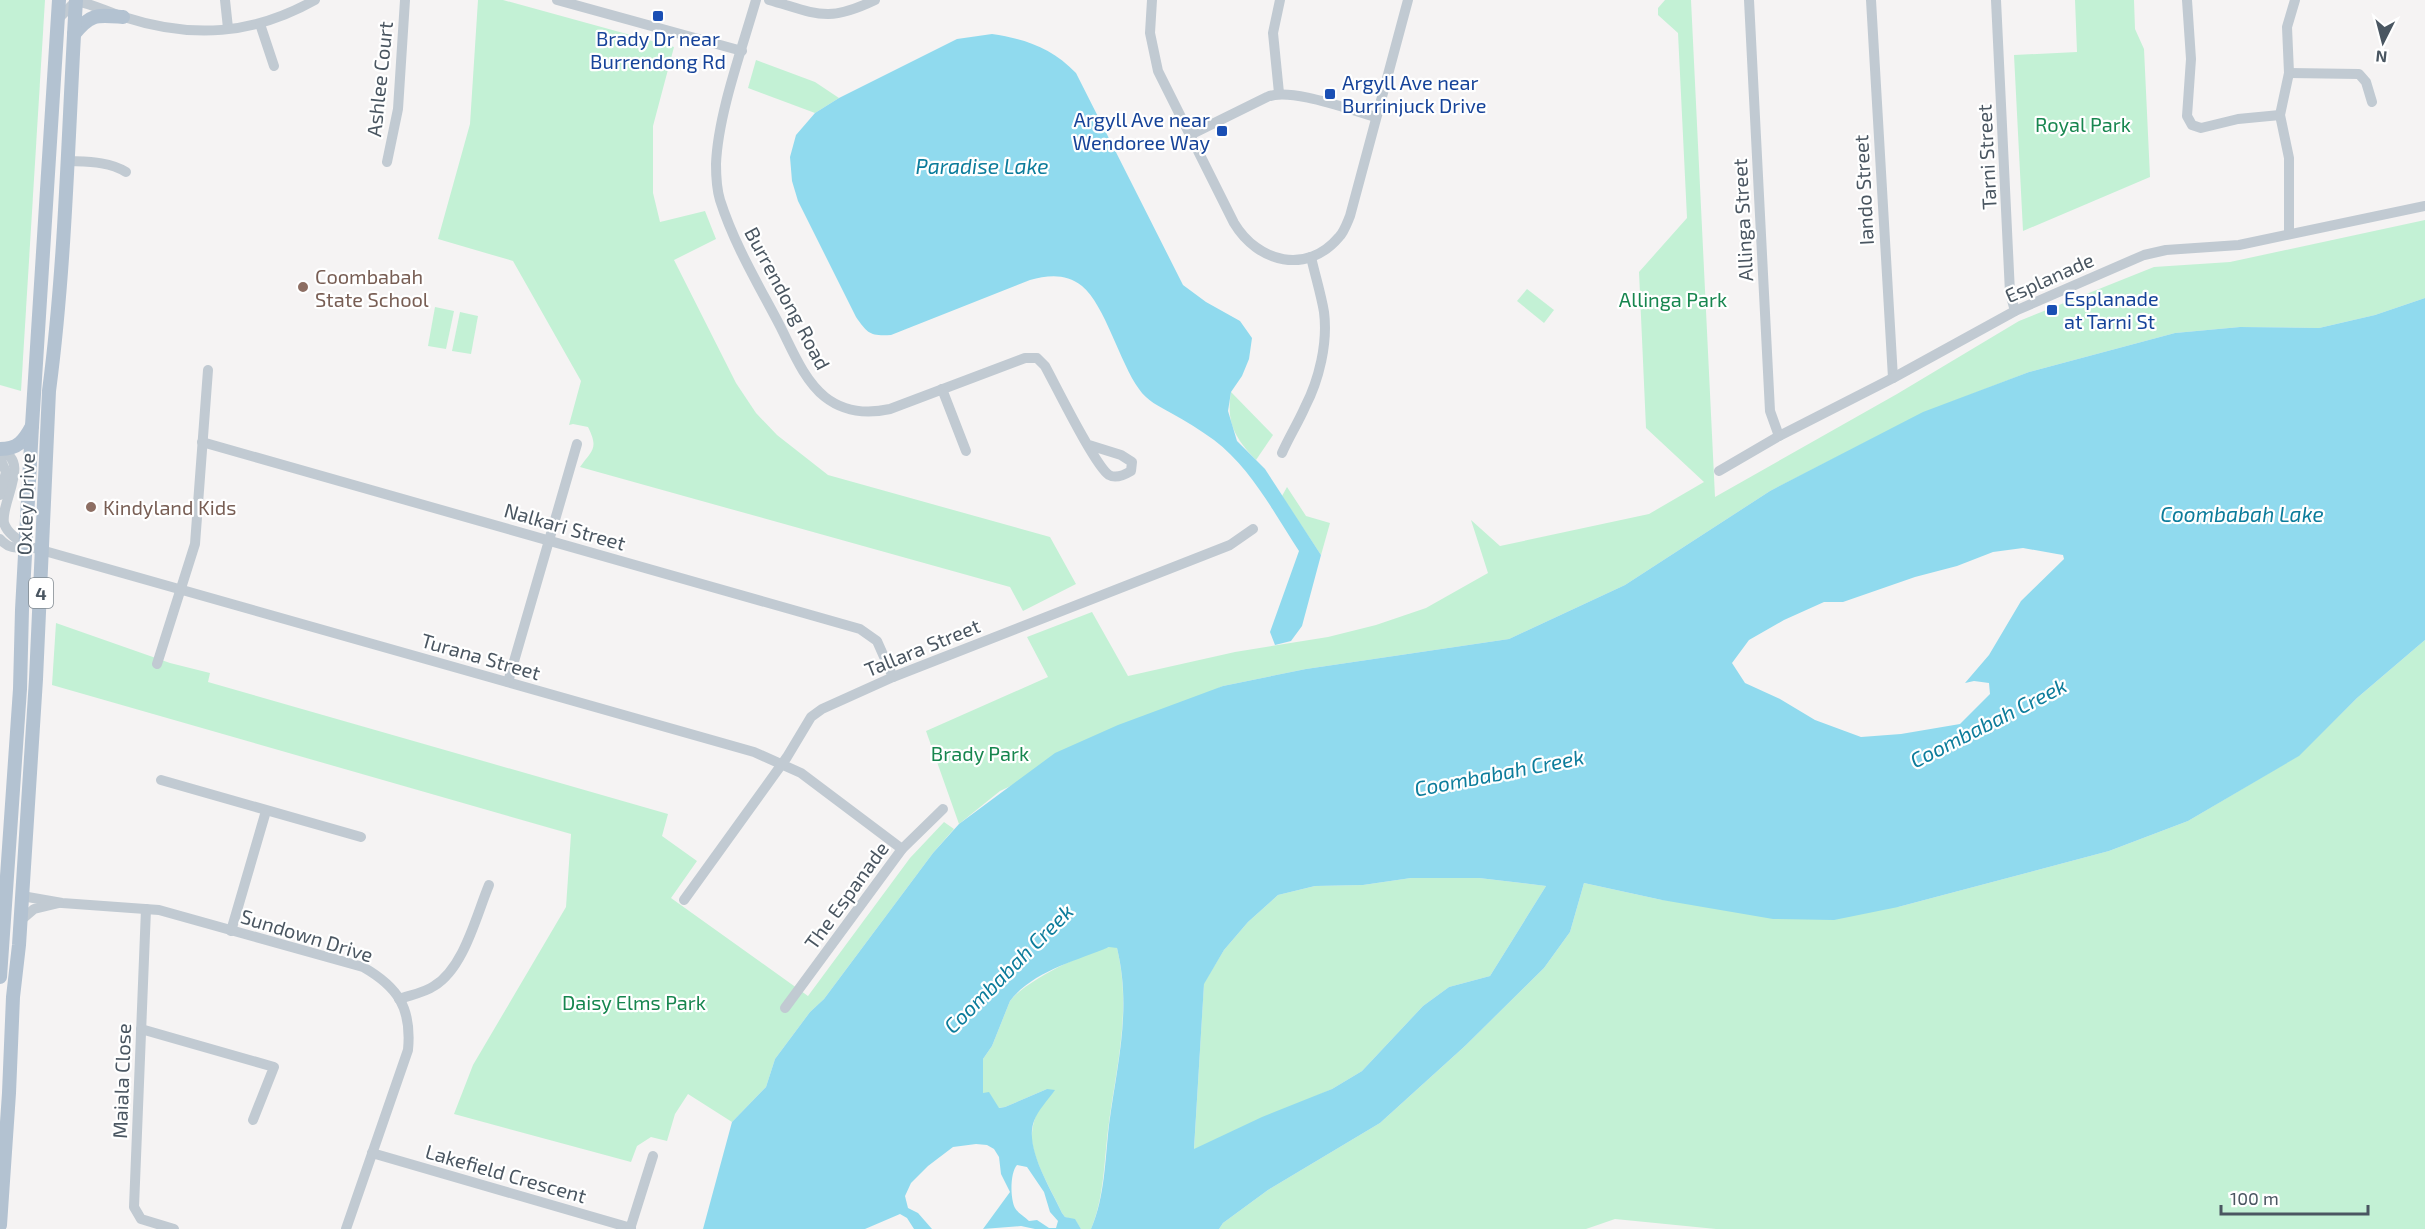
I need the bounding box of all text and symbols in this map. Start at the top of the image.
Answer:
marker: Brady Dr near Burrendong Rd [651,9,665,23]
north arrow [2353,12,2413,72]
street label: Ashlee Court [361,20,397,138]
place label: Brady Dr near Burrendong Rd [590,26,726,73]
text: N [2375,47,2388,67]
place label: Argyll Ave near Burrinjuck Drive [1342,70,1487,117]
marker: Argyll Ave near Burrinjuck Drive [1323,87,1337,101]
street label: Tarni Street [1971,103,2001,210]
place label: Argyll Ave near Wendoree Way [1073,107,1210,154]
park label: Royal Park [2035,112,2131,136]
marker: Argyll Ave near Wendoree Way [1215,124,1229,138]
street label: Iando Street [1848,134,1878,246]
water label: Paradise Lake [915,153,1049,178]
street label: Allinga Street [1727,158,1757,282]
street label: Burrendong Road [740,223,836,373]
street label: Esplanade [2001,247,2097,307]
place label: Coombabah State School [315,264,429,311]
marker: Coombabah State School [296,280,310,294]
place label: Esplanade at Tarni St [2064,286,2159,333]
park label: Allinga Park [1619,287,1727,311]
marker: Esplanade at Tarni St [2045,303,2059,317]
street label: Oxley Drive [11,452,39,556]
place label: Kindyland Kids [103,495,236,519]
street label: Nalkari Street [502,497,629,555]
marker: Kindyland Kids [84,500,98,514]
water label: Coombabah Lake [2160,501,2324,526]
road number: 4 [29,578,53,608]
street label: Tallara Street [861,613,984,681]
street label: Turana Street [419,628,544,685]
water label: Coombabah Creek [1906,672,2070,772]
park label: Brady Park [931,741,1029,765]
water label: Coombabah Creek [1412,743,1586,801]
street label: The Espanade [799,836,893,954]
water label: Coombabah Creek [938,898,1078,1038]
street label: Sundown Drive [238,903,376,967]
park label: Daisy Elms Park [562,990,706,1014]
street label: Maiala Close [107,1023,135,1139]
street label: Lakefield Crescent [423,1139,590,1208]
scale bar [2221,1178,2368,1216]
text: 100 m [2230,1187,2279,1209]

